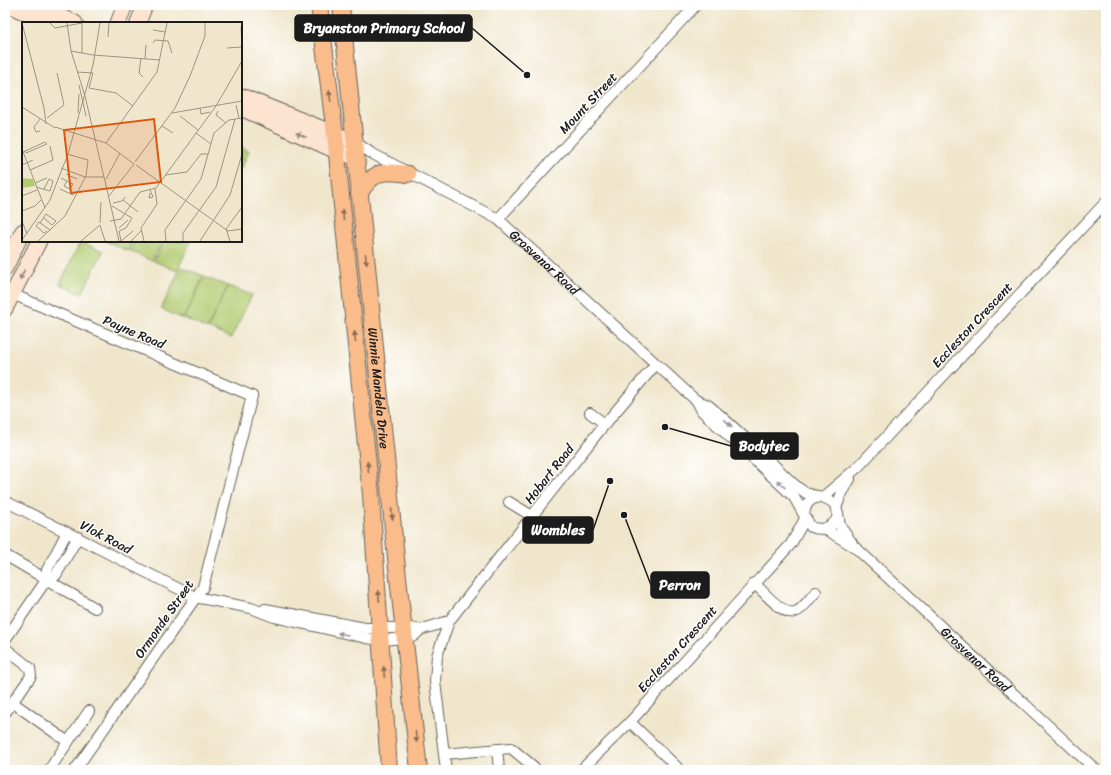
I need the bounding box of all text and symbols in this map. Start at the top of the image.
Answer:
callout: Bryanston Primary School [295,15,472,41]
text: Bryanston Primary School [303,16,466,41]
inset map [22,22,242,242]
street label: Mount Street [553,66,623,139]
one-way arrow [327,90,333,102]
one-way arrow [295,132,306,138]
one-way arrow [339,209,346,221]
street label: Grosvenor Road [504,223,586,301]
one-way arrow [363,253,369,266]
one-way arrow [19,270,25,281]
street label: Eccleston Crescent [926,276,1018,373]
street label: Payne Road [99,309,170,356]
street label: Winnie Mandela Drive [362,326,397,450]
one-way arrow [352,331,358,344]
one-way arrow [723,418,733,428]
callout: Bodytec [731,433,798,459]
text: Bodytec [739,434,790,459]
street label: Hobart Road [518,438,581,509]
one-way arrow [365,461,372,473]
one-way arrow [776,479,786,489]
one-way arrow [389,508,395,520]
street label: Vlok Road [76,514,137,561]
callout: Wombles [523,517,593,543]
text: Wombles [531,518,585,543]
callout: Perron [651,572,709,598]
text: Perron [659,573,701,598]
street label: Ormonde Street [128,574,200,663]
one-way arrow [375,590,382,602]
street label: Eccleston Crescent [631,600,723,698]
street label: Grosvenor Road [936,621,1017,699]
one-way arrow [337,630,349,636]
one-way arrow [380,666,387,678]
one-way arrow [413,731,420,743]

